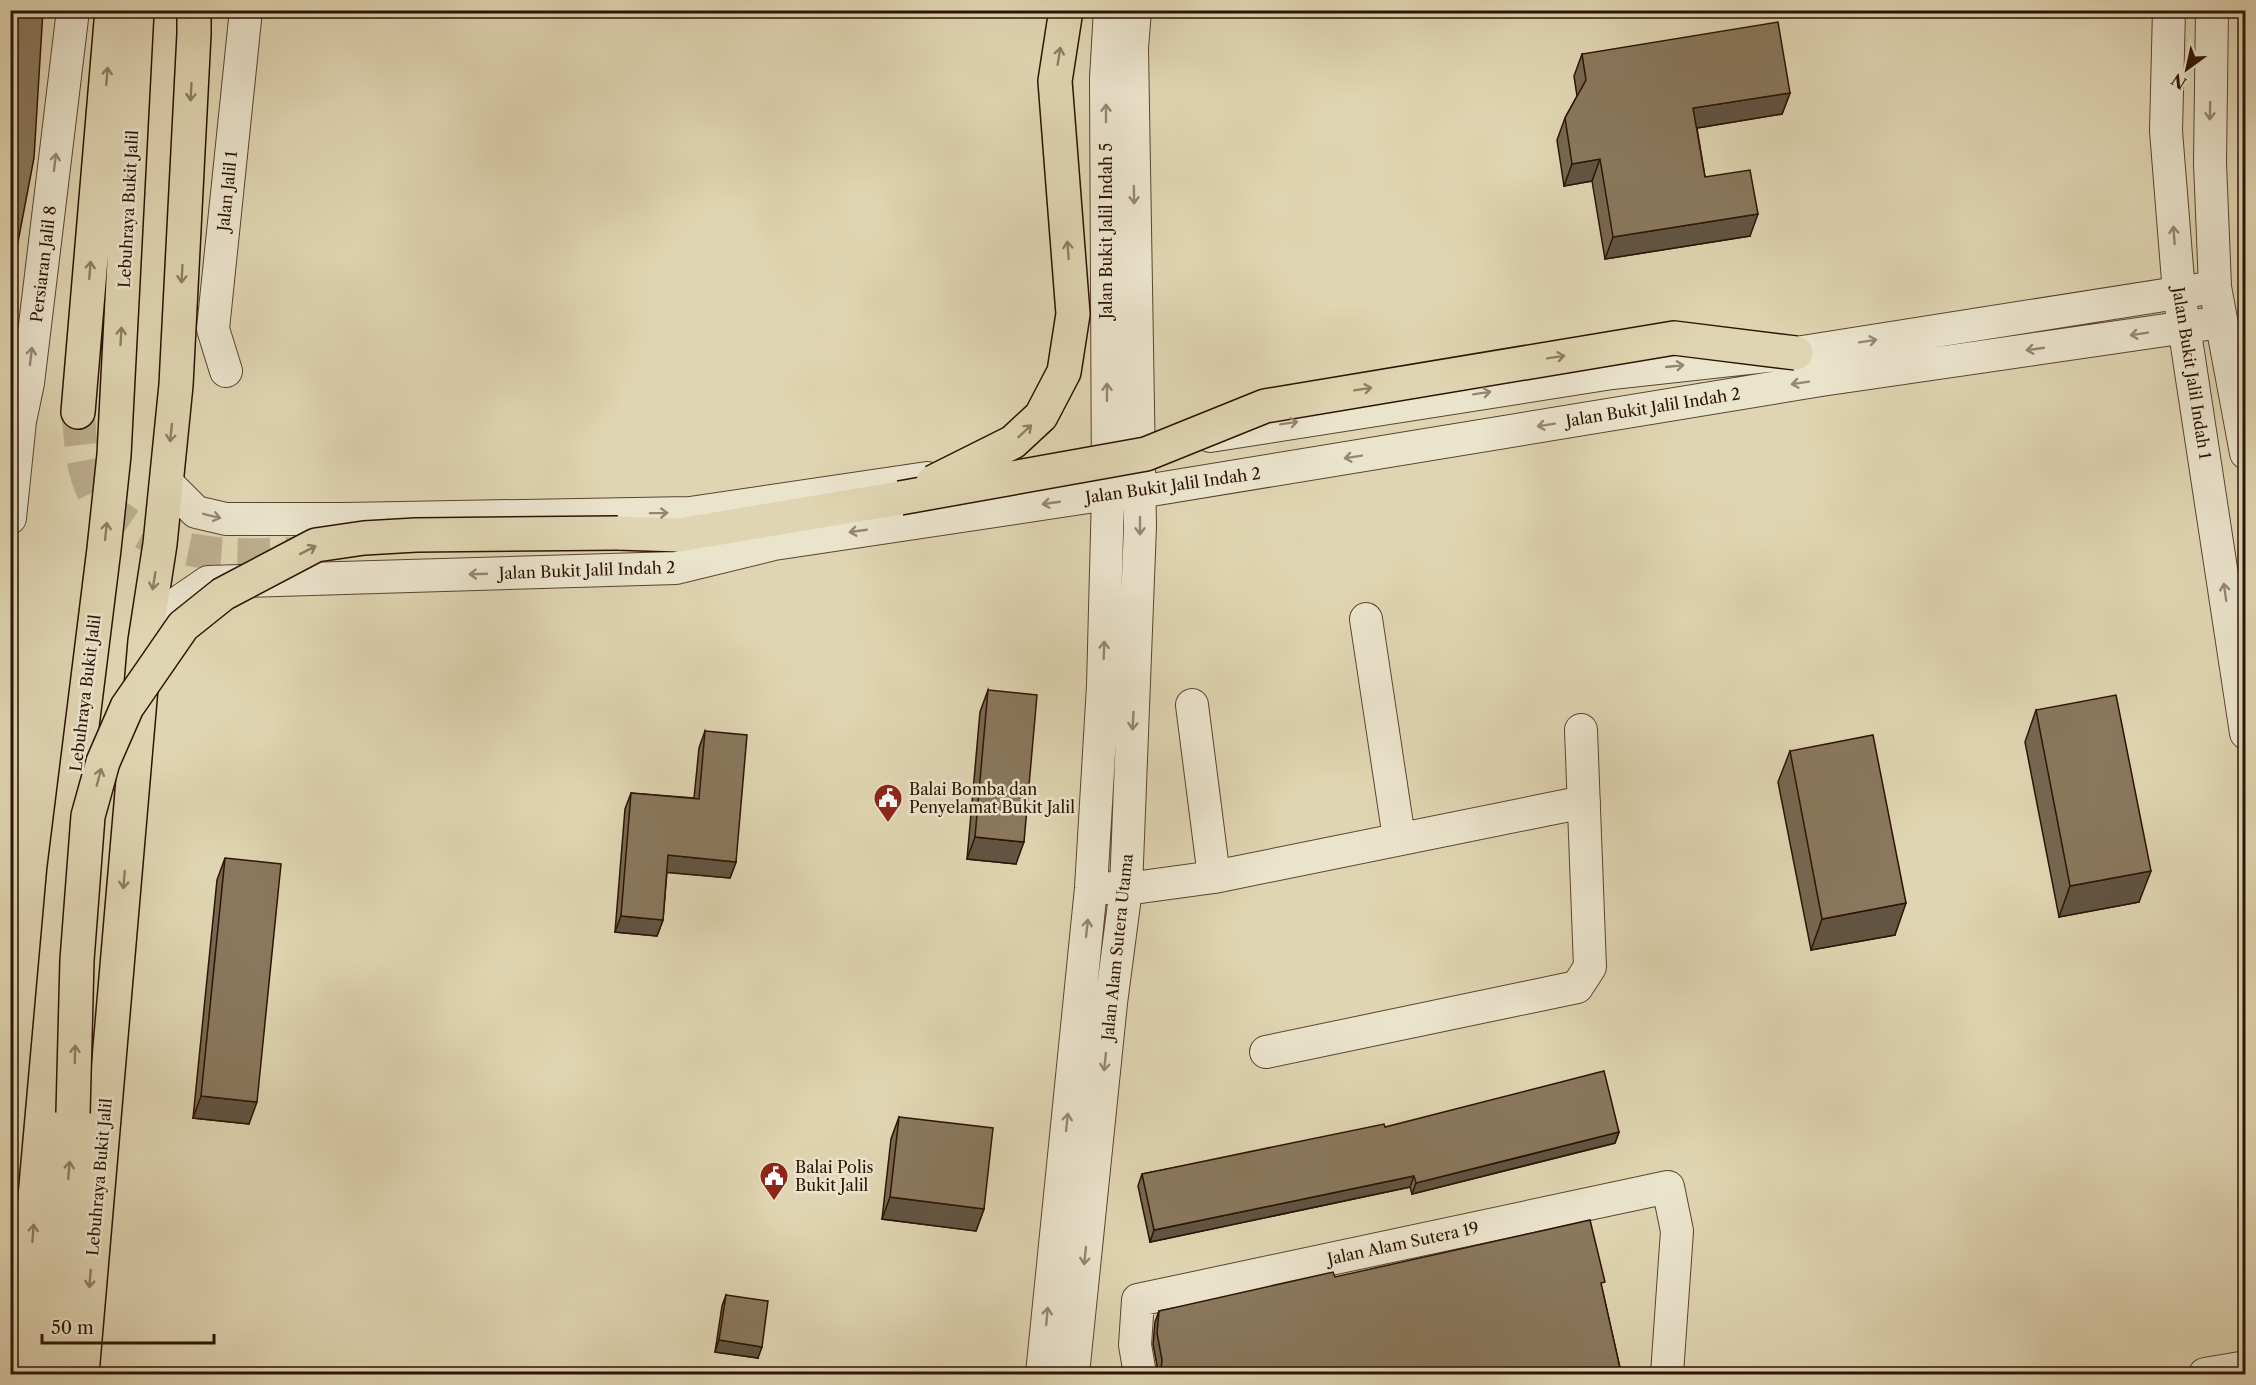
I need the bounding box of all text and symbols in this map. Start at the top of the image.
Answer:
north arrow [2157,39,2217,99]
one-way arrow [1054,46,1065,66]
one-way arrow [101,66,112,86]
text: N [2167,69,2190,94]
one-way arrow [186,82,197,102]
one-way arrow [2205,100,2216,120]
one-way arrow [1100,104,1112,124]
street label: Lebuhraya Bukit Jalil [114,129,142,288]
street label: Jalan Bukit Jalil Indah 5 [1096,143,1116,322]
street label: Jalan Jalil 1 [213,150,241,235]
one-way arrow [50,153,61,172]
one-way arrow [1128,184,1140,204]
street label: Persiaran Jalil 8 [26,204,60,324]
one-way arrow [2168,225,2179,245]
one-way arrow [1062,241,1073,260]
one-way arrow [85,260,96,280]
one-way arrow [176,264,187,284]
street label: Jalan Bukit Jalil Indah 1 [2168,282,2216,461]
one-way arrow [115,327,126,347]
one-way arrow [2129,328,2149,339]
one-way arrow [1858,336,1878,347]
one-way arrow [2025,344,2045,355]
one-way arrow [26,346,37,366]
one-way arrow [1545,352,1565,363]
one-way arrow [1665,360,1684,371]
one-way arrow [1791,378,1811,389]
one-way arrow [1101,383,1113,403]
street label: Jalan Bukit Jalil Indah 2 [1561,383,1742,431]
one-way arrow [1353,384,1373,395]
one-way arrow [1472,387,1491,398]
one-way arrow [1279,418,1299,429]
one-way arrow [1536,420,1556,431]
one-way arrow [165,423,176,443]
one-way arrow [1017,424,1032,439]
one-way arrow [1344,451,1364,462]
street label: Jalan Bukit Jalil Indah 2 [1081,463,1262,508]
one-way arrow [1041,497,1061,508]
one-way arrow [648,508,668,519]
one-way arrow [202,510,221,522]
one-way arrow [1134,516,1146,536]
one-way arrow [101,521,112,541]
one-way arrow [848,526,868,537]
one-way arrow [298,543,316,555]
street label: Jalan Bukit Jalil Indah 2 [495,557,676,583]
one-way arrow [468,568,488,579]
one-way arrow [149,571,160,591]
one-way arrow [2219,582,2230,602]
street label: Lebuhraya Bukit Jalil [65,613,105,773]
one-way arrow [1098,640,1110,660]
one-way arrow [1127,711,1138,731]
one-way arrow [94,768,105,787]
place label: Balai Bomba dan Penyelamat Bukit Jalil [909,779,1075,817]
public building icon: Balai Bomba dan Penyelamat Bukit Jalil [872,782,904,824]
street label: Jalan Alam Sutera Utama [1097,852,1137,1044]
one-way arrow [119,870,130,890]
one-way arrow [1082,919,1093,939]
one-way arrow [69,1045,80,1065]
one-way arrow [1099,1051,1110,1071]
street label: Lebuhraya Bukit Jalil [82,1097,116,1257]
one-way arrow [1062,1113,1073,1133]
place label: Balai Polis Bukit Jalil [795,1157,874,1195]
one-way arrow [63,1160,74,1180]
public building icon: Balai Polis Bukit Jalil [758,1160,790,1202]
street label: Jalan Alam Sutera 19 [1323,1217,1481,1269]
one-way arrow [27,1224,38,1244]
one-way arrow [1080,1245,1091,1265]
one-way arrow [84,1269,95,1289]
scale bar [42,1307,214,1345]
one-way arrow [1042,1307,1053,1327]
text: 50 m [51,1317,94,1339]

